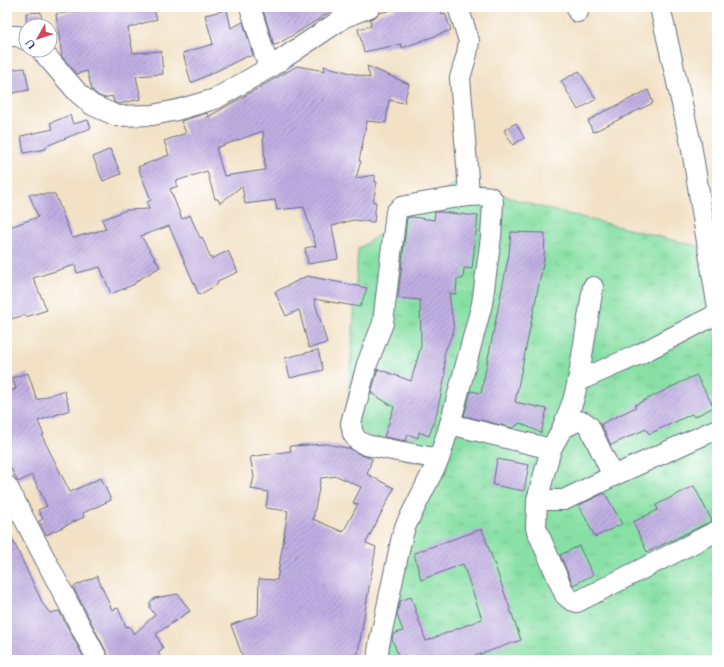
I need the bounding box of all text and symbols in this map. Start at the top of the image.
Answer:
north arrow [18,18,58,58]
text: U [22,36,39,52]

